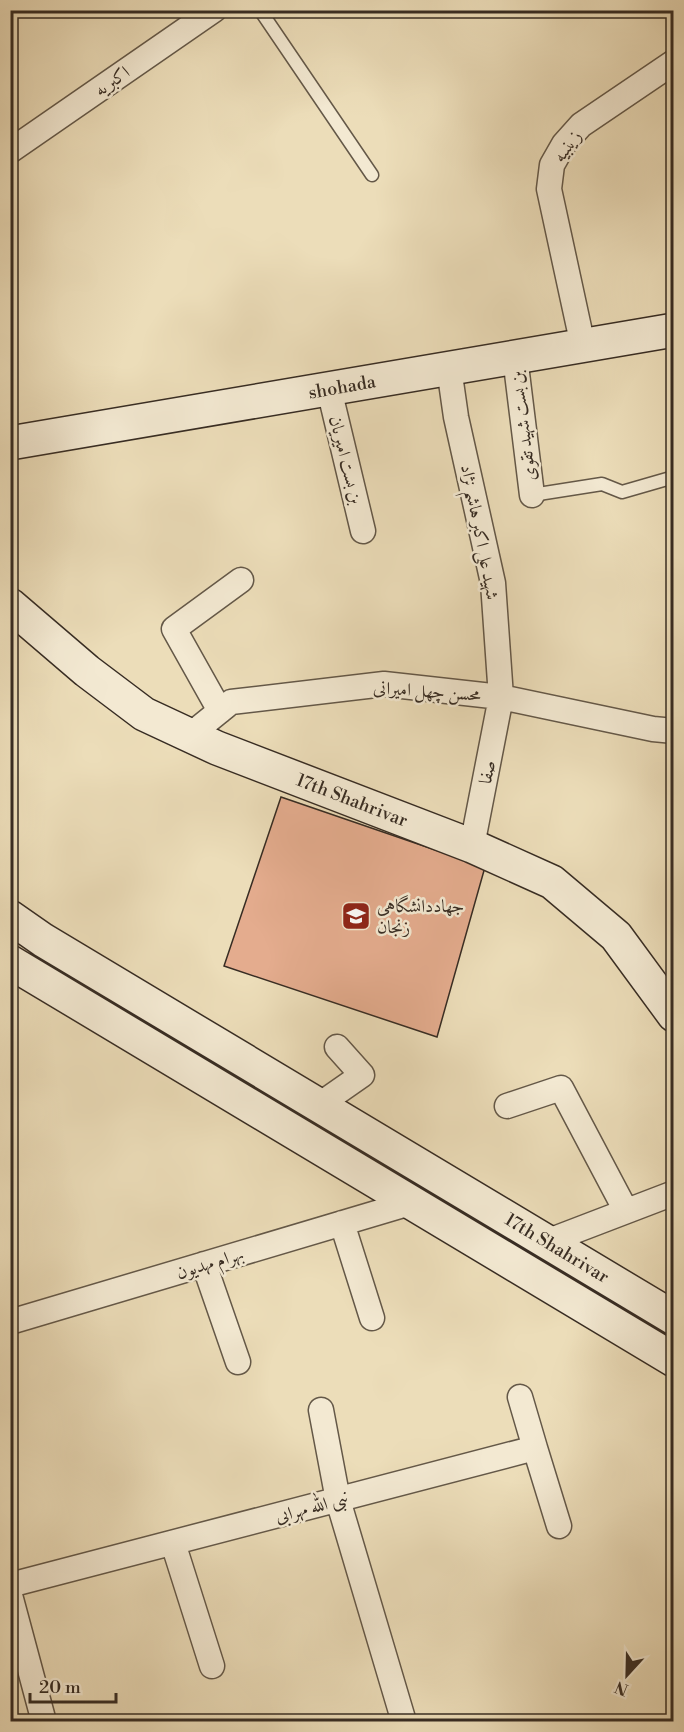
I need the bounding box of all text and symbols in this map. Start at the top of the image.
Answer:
street label: اکبریه [90,61,135,102]
street label: زینبیه [548,126,587,167]
street label: بن بست شهید تقوی [505,369,542,482]
street label: shohada [307,370,378,405]
street label: بن بست امیریان [323,413,368,507]
street label: شهید علی اکبر هاشم نژاد [449,463,504,603]
street label: محسن چهل امیرانی [372,676,482,708]
street label: صفا [474,758,501,786]
street label: 17th Shahrivar [293,769,411,832]
place label: جهاددانشگاهی زنجان [377,894,464,939]
school or university icon: جهاددانشگاهی زنجان [340,900,372,932]
street label: 17th Shahrivar [500,1208,613,1289]
street label: بهرام مهدیون [174,1242,248,1288]
street label: نبی الله مهرابی [272,1484,352,1530]
north arrow [597,1645,657,1705]
scale bar [30,1666,116,1704]
text: 20 m [39,1676,81,1699]
text: N [612,1676,631,1700]

